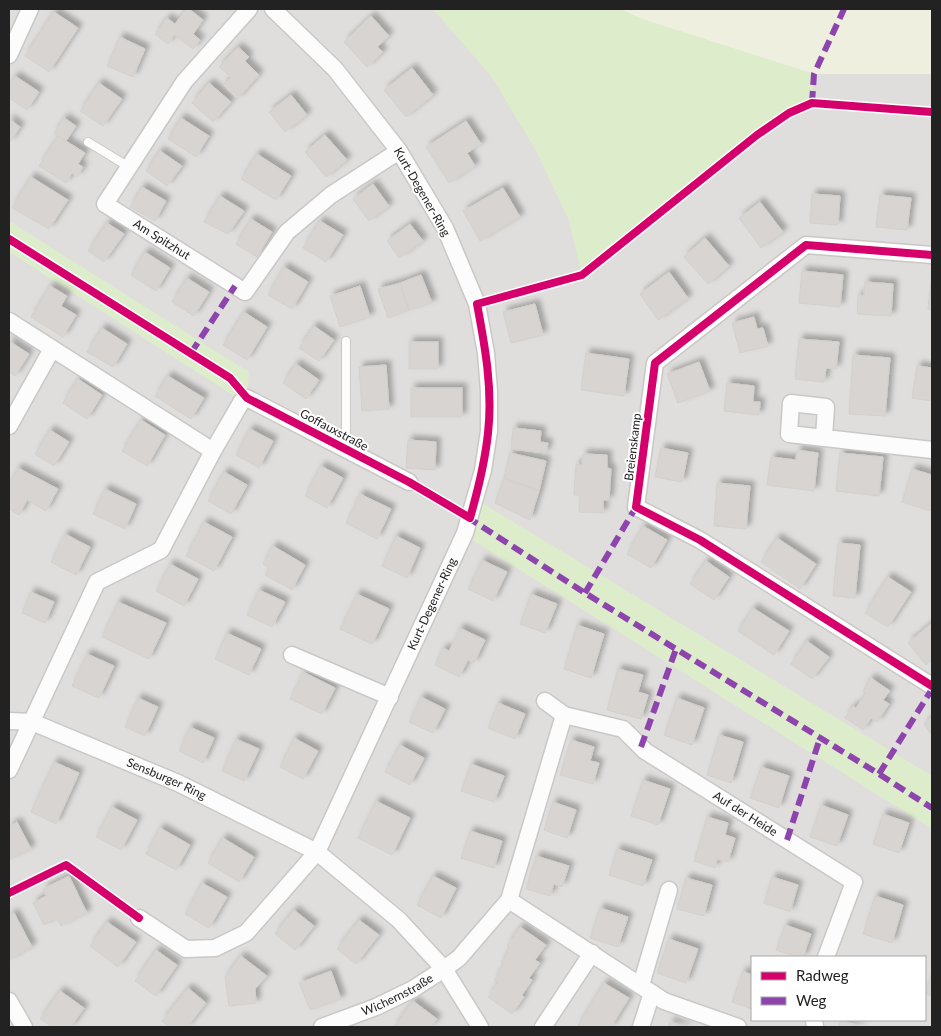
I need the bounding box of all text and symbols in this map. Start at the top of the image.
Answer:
street label: Kurt-Degener-Ring [391,145,454,239]
street label: Am Spitzhut [131,216,194,263]
street label: Goffauxstraße [298,405,371,454]
street label: Breienskamp [621,412,644,482]
street label: Kurt-Degener-Ring [404,555,460,652]
street label: Sensburger Ring [125,754,209,803]
street label: Auf der Heide [710,788,781,839]
legend [751,956,926,1021]
text: Radweg [796,966,849,984]
street label: Wichernstraße [359,970,436,1019]
text: Weg [796,991,827,1009]

